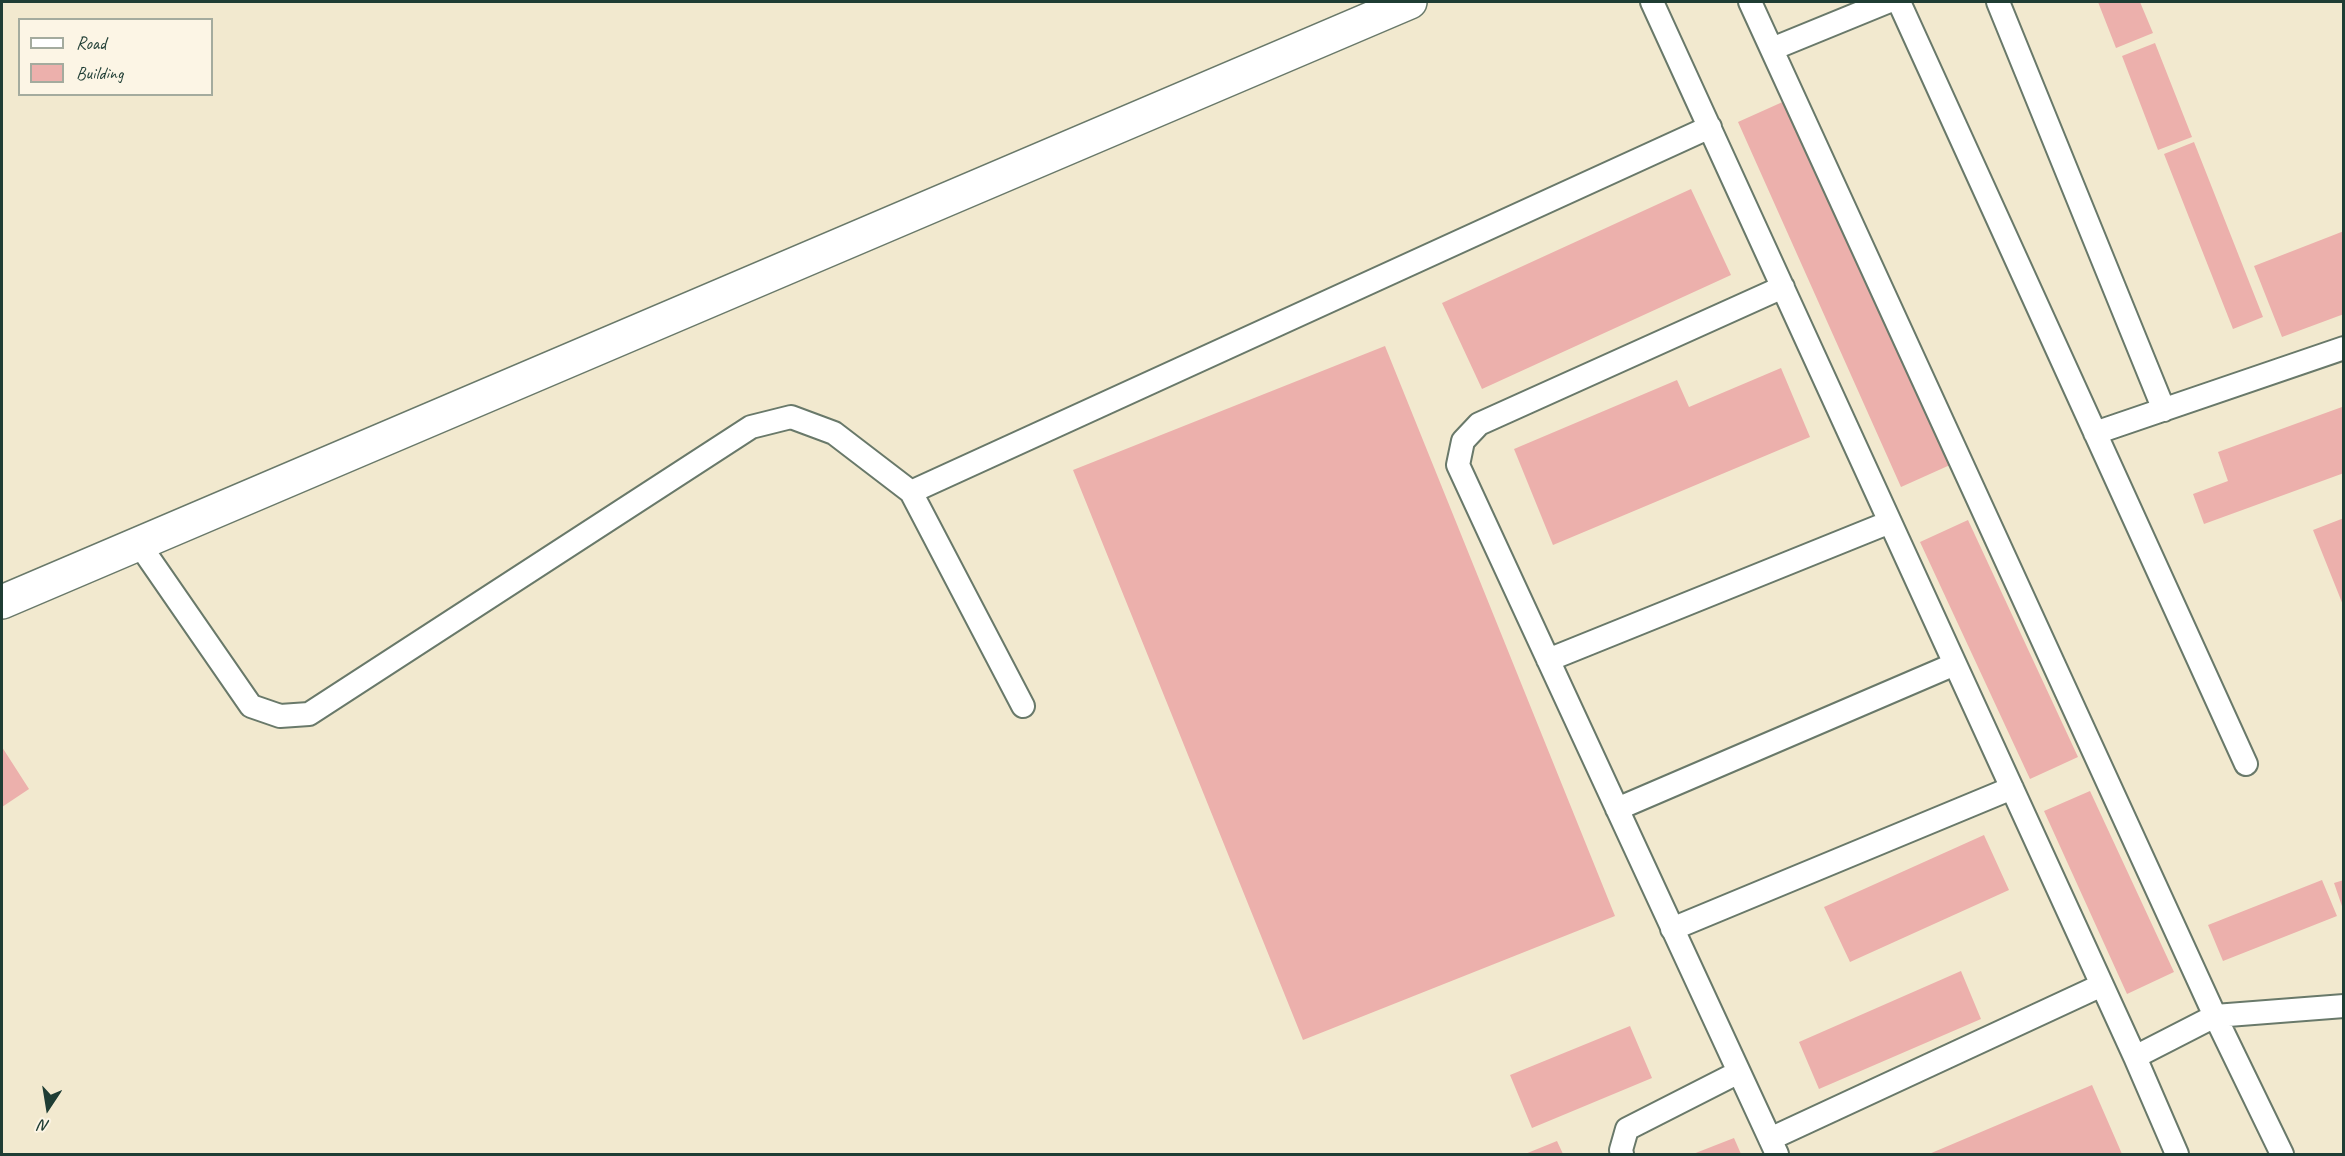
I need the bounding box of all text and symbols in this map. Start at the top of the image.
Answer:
legend [18,18,213,96]
text: Road [76,32,106,54]
text: Building [76,62,123,84]
north arrow [18,1078,78,1138]
text: N [37,1115,51,1136]

